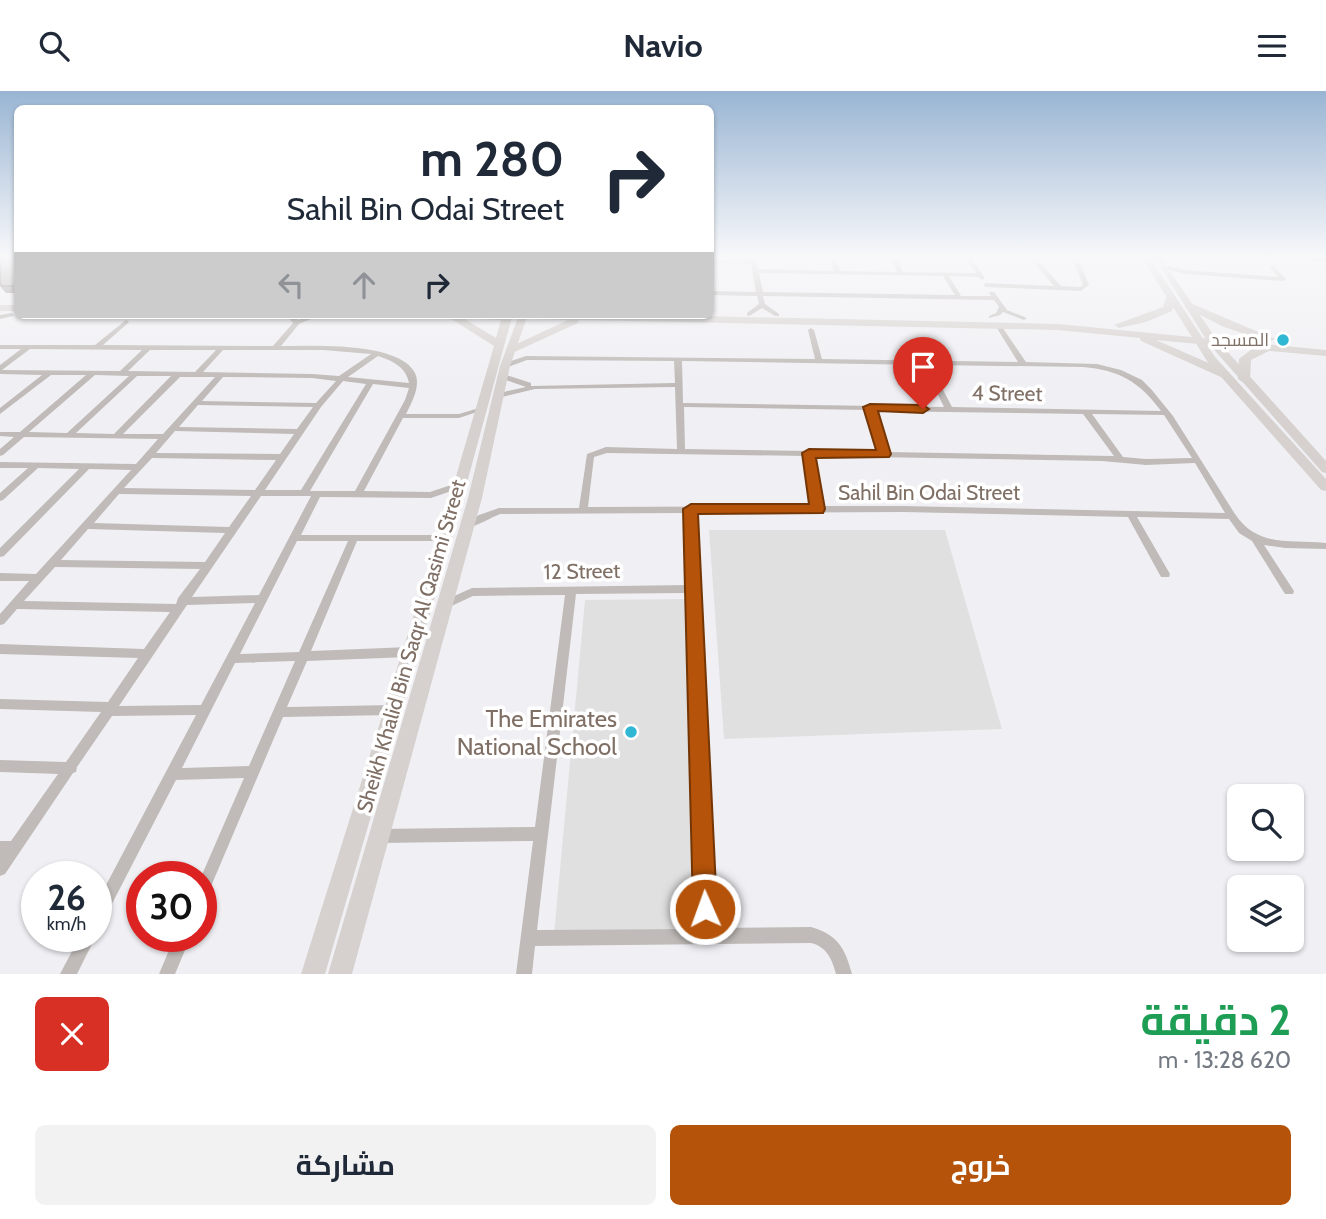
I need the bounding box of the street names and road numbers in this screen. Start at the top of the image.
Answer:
street label: 4 Street [971,380,1043,406]
street label: Sheikh Khalid Bin Saqr Al Qasimi Street [351,477,471,815]
street label: Sahil Bin Odai Street [838,480,1020,505]
street label: 12 Street [544,558,620,584]

